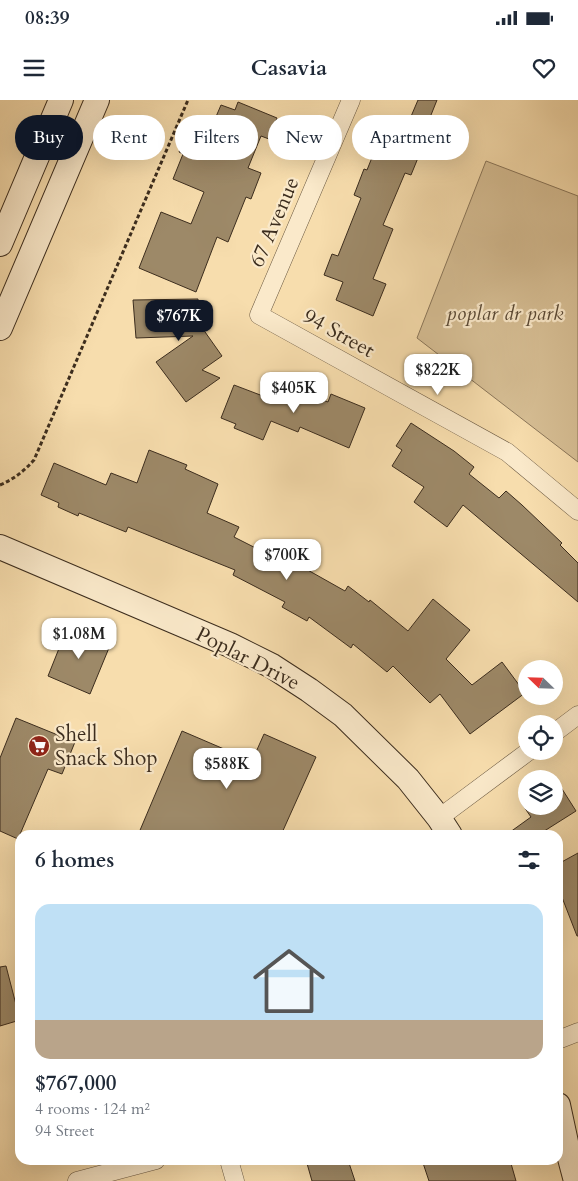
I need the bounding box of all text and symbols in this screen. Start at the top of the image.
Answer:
text: 08:39 [25,5,69,31]
text: Casavia [251,53,327,83]
icon: menu [20,54,48,82]
icon: heart [530,54,558,82]
chip: Buy [15,115,83,160]
chip: Rent [93,115,165,160]
chip: Filters [175,115,258,160]
chip: New [268,115,342,160]
chip: Apartment [352,115,469,160]
street label: 67 Avenue [243,173,306,272]
park label: poplar dr park [445,299,564,328]
pin: $767K [144,300,214,342]
street label: 94 Street [298,302,380,365]
text: $767K [156,305,202,327]
pin: $822K [403,354,473,396]
text: $822K [415,359,461,381]
pin: $405K [259,372,329,414]
text: $405K [271,377,317,399]
pin: $700K [252,538,322,581]
text: $700K [264,544,310,566]
pin: $1.08M [38,618,120,660]
street label: Poplar Drive [191,620,305,697]
text: $1.08M [53,623,105,645]
north arrow [518,660,562,705]
map controls [518,660,563,815]
button: locate [518,715,563,760]
place label: Shell Snack Shop [55,720,158,773]
supermarket icon: Shell Snack Shop [27,734,51,758]
pin: $588K [192,748,262,790]
text: $588K [204,753,250,775]
button: layers [518,770,563,815]
text: 6 homes [35,846,114,875]
icon: filters [515,846,543,874]
icon: home [244,936,334,1026]
text: $767,000 [35,1069,116,1098]
text: 4 rooms · 124 m² [35,1098,150,1120]
text: 94 Street [35,1120,94,1142]

